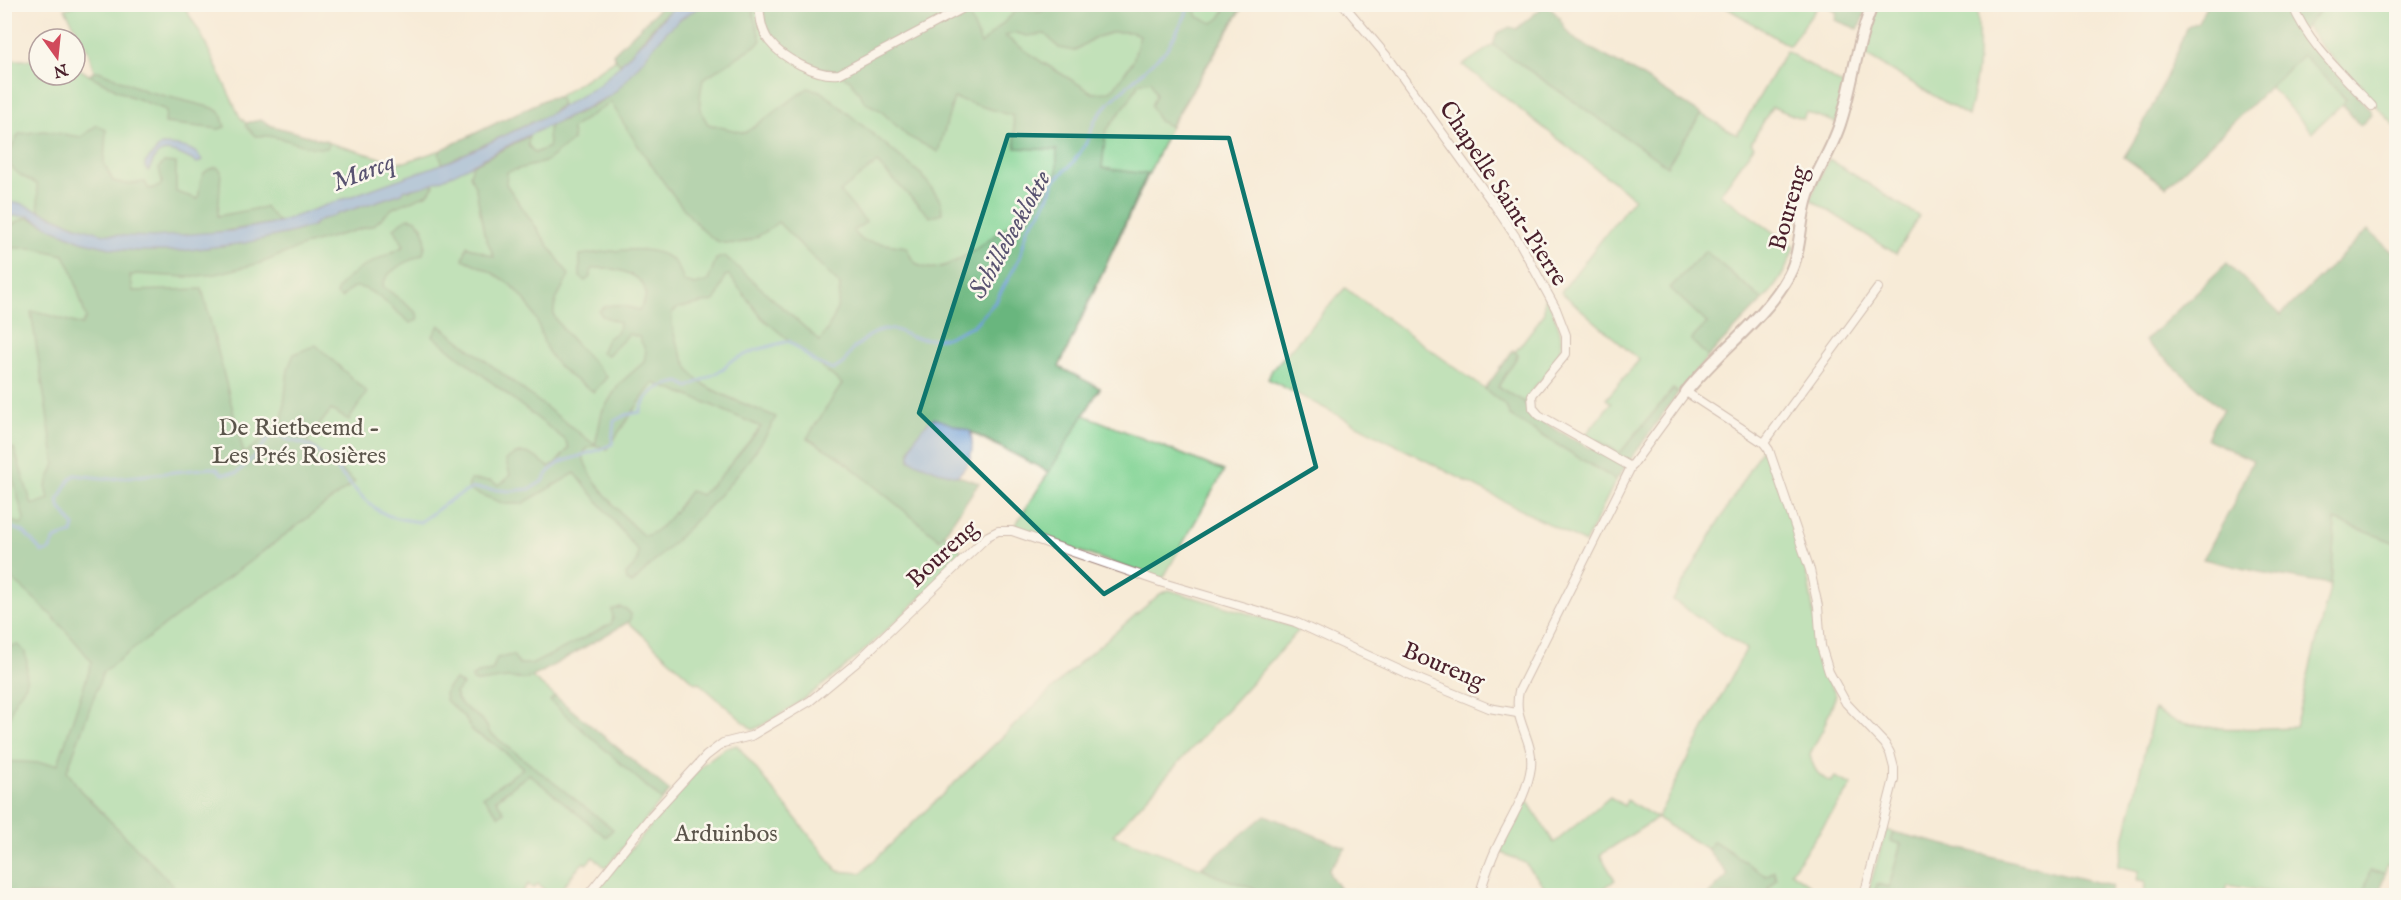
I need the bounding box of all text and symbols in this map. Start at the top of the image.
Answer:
north arrow [27,27,87,87]
text: N [51,58,71,81]
street label: Chapelle Saint-Pierre [1431,95,1574,292]
water label: Marcq [327,145,400,199]
street label: Boureng [1763,161,1817,254]
water label: Schillebeeklokte [962,165,1059,305]
park label: De Rietbeemd - Les Prés Rosières [212,413,386,472]
street label: Boureng [901,512,986,595]
street label: Boureng [1397,635,1490,698]
park label: Arduinbos [673,819,778,850]

